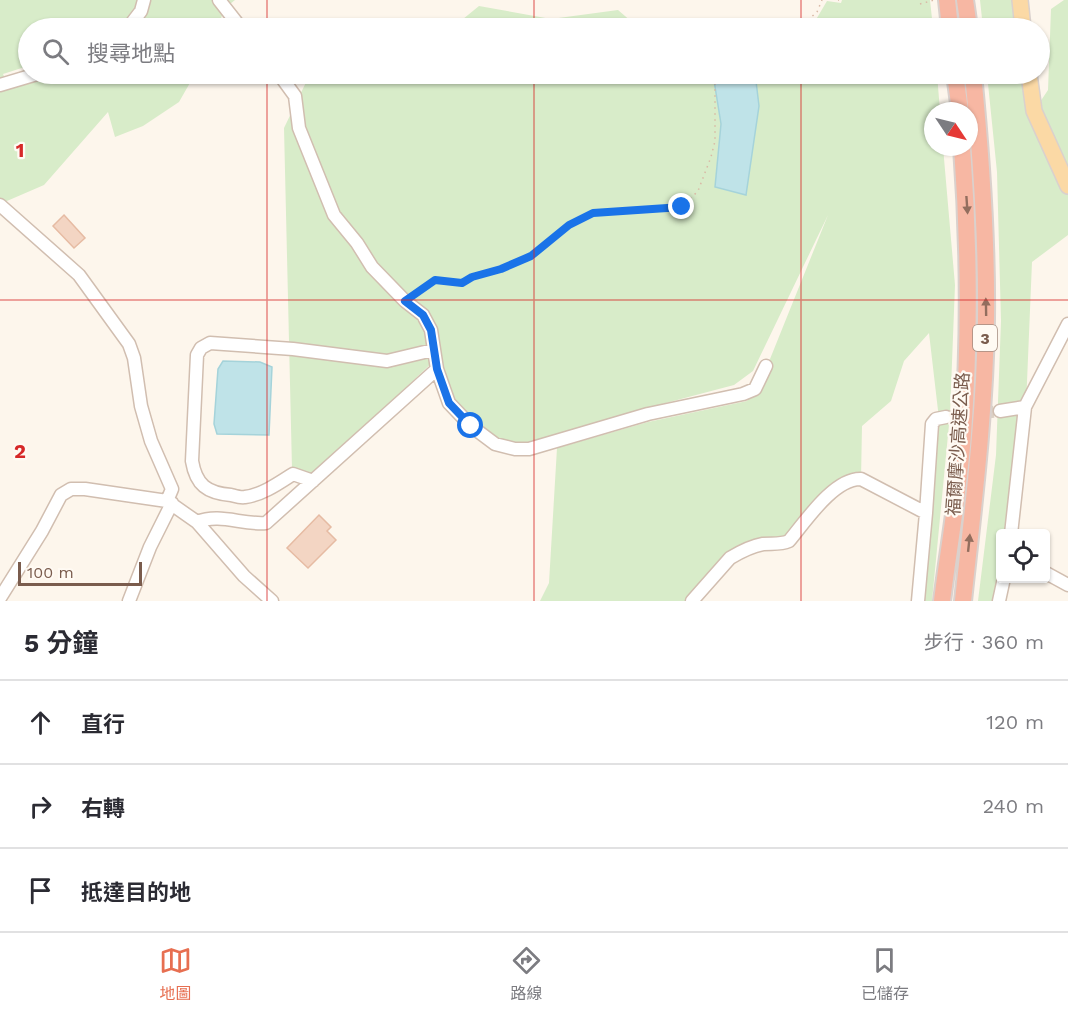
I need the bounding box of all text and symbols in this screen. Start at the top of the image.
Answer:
search box [18,18,1050,84]
icon: search [39,35,72,68]
text: 搜尋地點 [87,41,175,66]
north arrow [924,102,978,156]
text: 1 [16,138,24,162]
route end [668,193,694,219]
one-way arrow [962,196,971,215]
one-way arrow [981,297,991,316]
road number: 3 [973,325,997,351]
street label: 福爾摩沙高速公路 [942,371,973,517]
route start [457,412,483,438]
text: 2 [14,439,26,463]
map controls [996,529,1050,583]
button: locate [996,529,1050,583]
one-way arrow [964,533,974,552]
scale bar [18,559,142,586]
text: 100 m [27,563,74,582]
text: 5 分鐘 [24,628,99,658]
text: 步行 · 360 m [924,630,1044,654]
icon: ahead [24,706,57,739]
text: 120 m [986,710,1044,734]
text: 直行 [81,712,125,737]
icon: right [24,790,57,823]
text: 240 m [982,794,1044,818]
text: 右轉 [81,796,125,821]
icon: arrive [24,874,57,907]
text: 抵達目的地 [81,880,191,905]
tab: 地圖 [159,944,192,1004]
tab: 路線 [510,944,543,1004]
tab: 已儲存 [861,944,909,1004]

